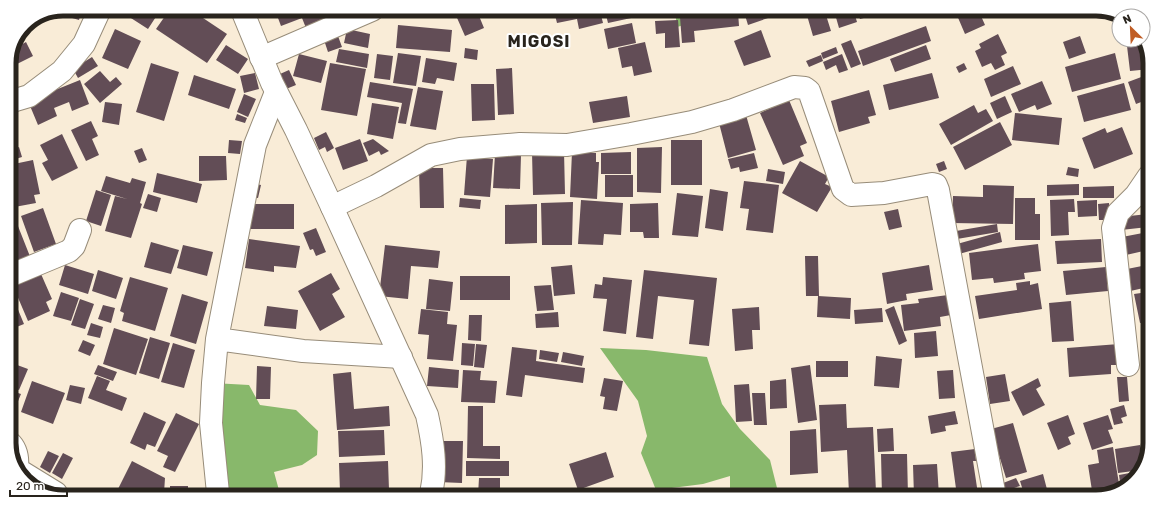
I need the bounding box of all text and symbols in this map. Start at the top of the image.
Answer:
north arrow [1111,8,1151,48]
text: N [1121,12,1133,27]
district label: MIGOSI [507,32,571,51]
scale bar [10,472,67,498]
text: 20 m [16,479,44,493]

